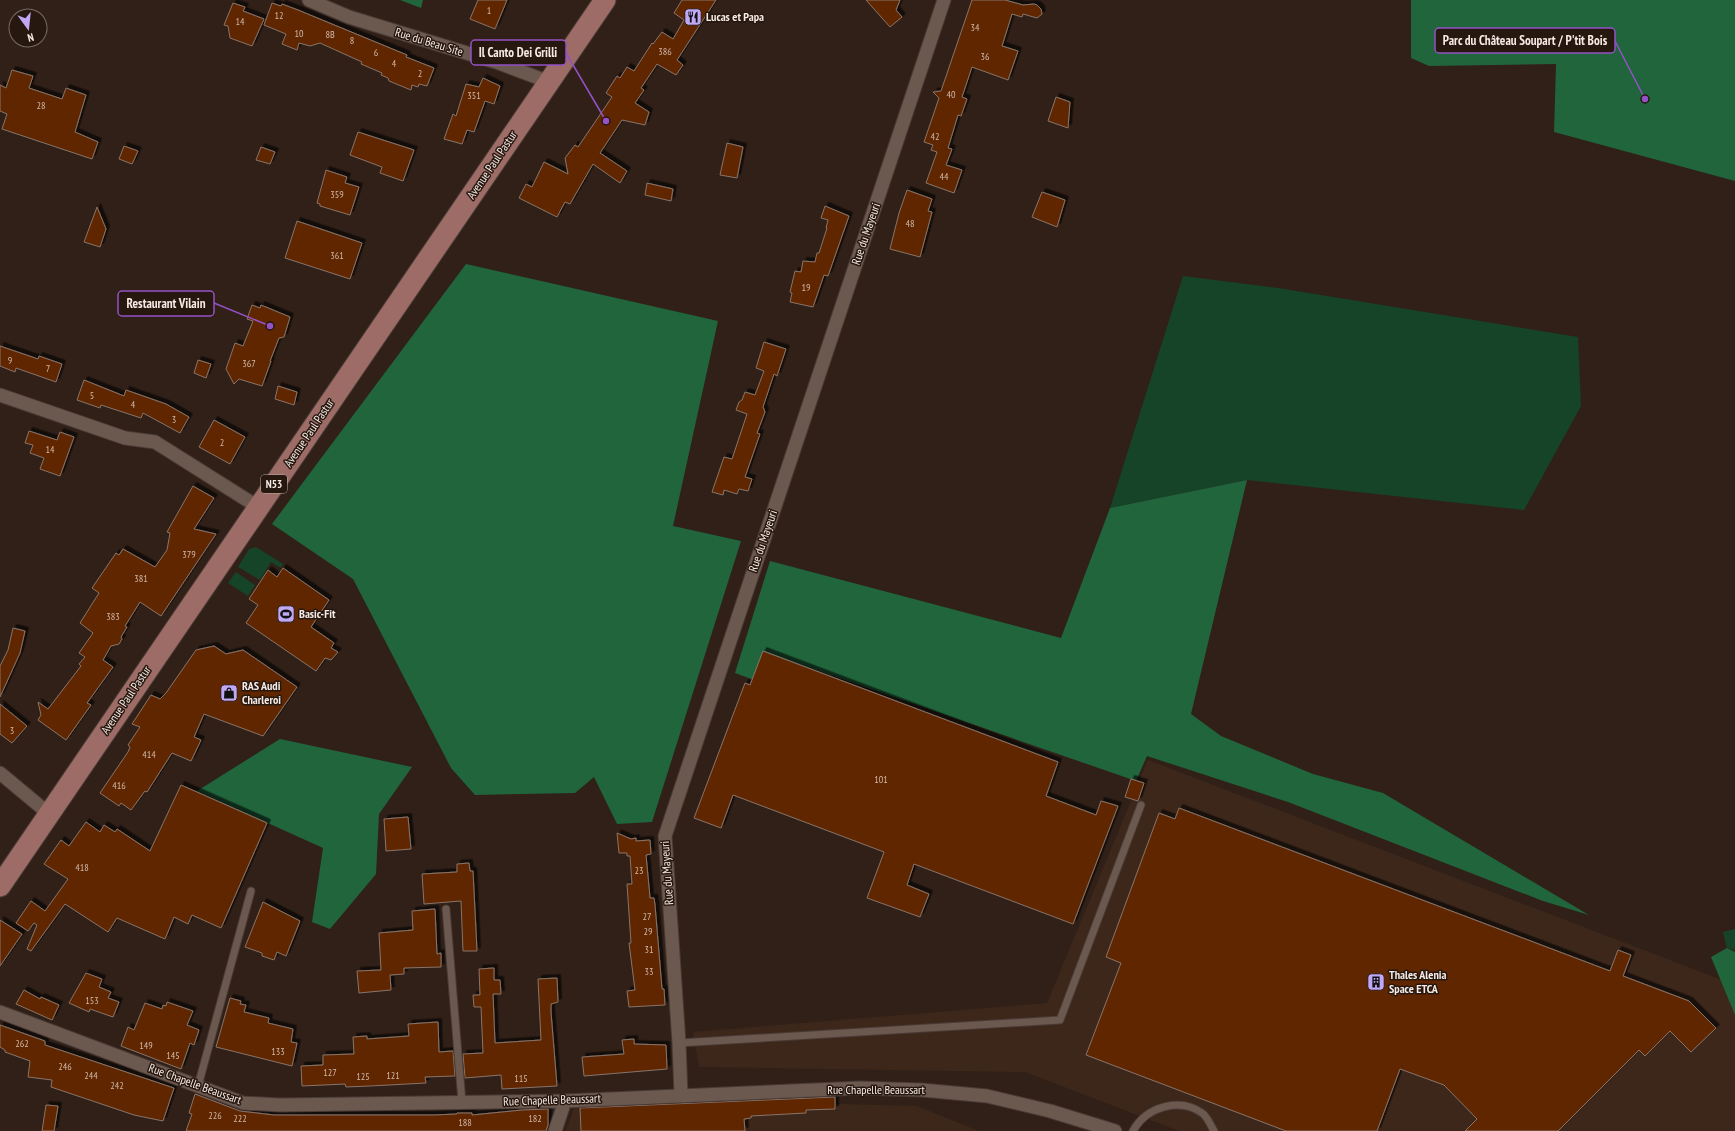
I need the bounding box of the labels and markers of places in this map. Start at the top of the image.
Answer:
restaurant icon: Lucas et Papa [683,7,703,27]
place label: Lucas et Papa [706,9,764,24]
callout: Parc du Château Soupart / P'tit Bois [1435,28,1615,53]
callout: Il Canto Dei Grilli [471,40,566,65]
callout: Restaurant Vilain [118,291,214,316]
sports icon: Basic-Fit [276,604,296,624]
place label: Basic-Fit [299,606,336,621]
place label: RAS Audi Charleroi [242,678,281,707]
shop icon: RAS Audi Charleroi [219,683,239,703]
place label: Thales Alenia Space ETCA [1389,967,1446,996]
building icon: Thales Alenia Space ETCA [1366,972,1386,992]

